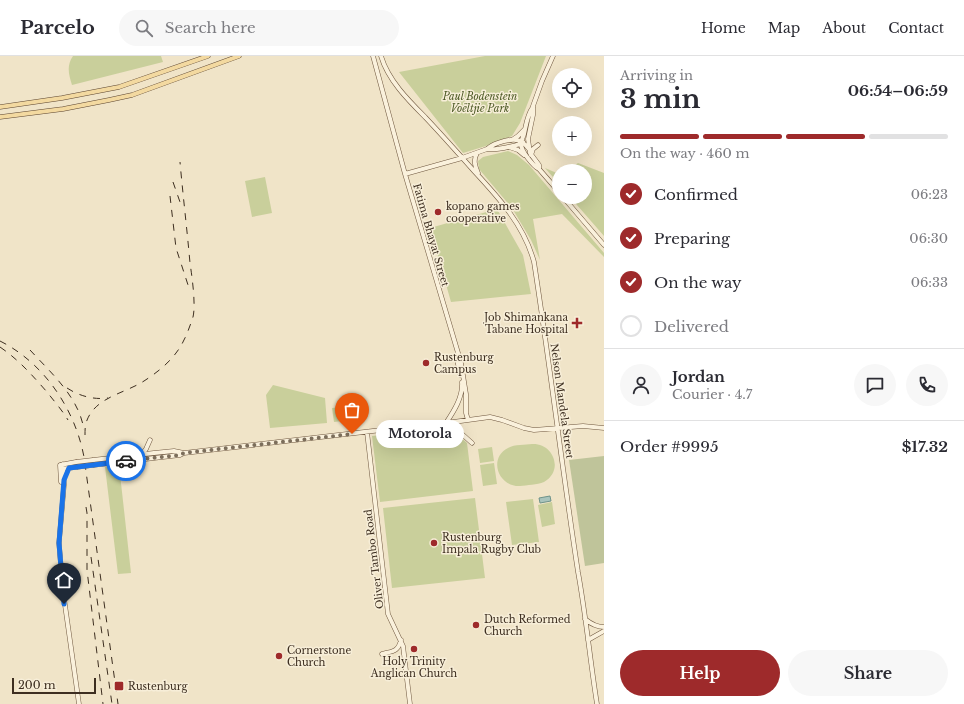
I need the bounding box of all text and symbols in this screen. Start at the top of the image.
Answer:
search box [119,10,399,46]
text: Parcelo [20,16,95,39]
icon: search [133,17,155,39]
text: Search here [165,18,256,37]
text: Home [701,19,746,37]
text: Map [768,19,800,37]
text: About [822,19,866,37]
text: Contact [888,19,944,37]
text: Arriving in [620,67,693,84]
map controls [552,68,592,204]
button: locate [552,68,592,108]
text: 06:54–06:59 [848,81,948,100]
text: 3 min [620,83,701,115]
park label: Paul Bodenstein Voëltjie Park [442,90,517,115]
button: + [552,116,592,156]
text: On the way · 460 m [620,145,750,162]
button: − [552,164,592,204]
street label: Fatima Bhayat Street [410,182,452,288]
icon: check [620,183,642,205]
text: Confirmed [654,185,738,204]
text: 06:23 [911,186,948,203]
place label: kopano games cooperative [446,200,520,225]
marker: kopano games cooperative [433,207,443,217]
icon: check [620,227,642,249]
text: Preparing [654,229,730,248]
text: 06:30 [909,230,948,247]
icon: check [620,271,642,293]
text: On the way [654,273,742,292]
text: 06:33 [911,274,948,291]
place label: Job Shimankana Tabane Hospital [482,311,568,336]
marker: Job Shimankana Tabane Hospital [571,317,583,329]
text: Delivered [654,317,729,336]
street label: Nelson Mandela Street [547,343,577,460]
place label: Rustenburg Campus [434,351,495,376]
marker: Rustenburg Campus [421,358,431,368]
button: person [620,364,662,406]
button: chat [854,364,896,406]
button: phone [906,364,948,406]
text: Jordan [672,367,725,386]
text: Courier · 4.7 [672,386,752,403]
pin [335,393,369,434]
icon: bag [341,399,363,421]
callout: Motorola [376,420,464,448]
text: Motorola [388,425,452,442]
text: Order #9995 [620,437,718,456]
text: $17.32 [902,437,948,456]
courier [106,441,146,481]
icon: car [115,450,137,472]
street label: Oliver Tambo Road [361,508,387,610]
place label: Rustenburg Impala Rugby Club [442,531,542,556]
marker: Rustenburg Impala Rugby Club [429,538,439,548]
pin [47,563,81,604]
icon: home [53,569,75,591]
place label: Dutch Reformed Church [484,613,571,638]
marker: Dutch Reformed Church [471,620,481,630]
place label: Cornerstone Church [287,644,351,669]
marker: Holy Trinity Anglican Church [409,644,419,654]
button: Help [620,650,780,696]
button: Share [788,650,948,696]
marker: Cornerstone Church [274,651,284,661]
place label: Holy Trinity Anglican Church [370,655,457,680]
scale bar [12,676,96,695]
text: 200 m [18,678,55,692]
marker: Rustenburg [113,680,125,692]
place label: Rustenburg [128,680,189,693]

